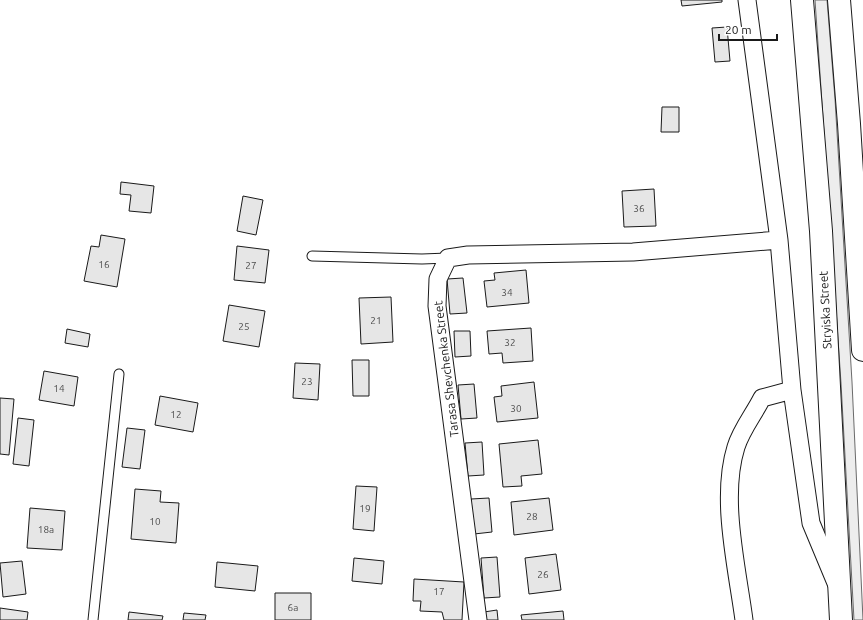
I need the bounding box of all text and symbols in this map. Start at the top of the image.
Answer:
scale bar [719,16,777,42]
text: 20 m [725,23,752,36]
house number: 36 [633,203,645,214]
house number: 16 [98,259,110,270]
house number: 27 [245,260,257,271]
street label: Stryiska Street [816,270,834,349]
house number: 34 [501,287,513,298]
street label: Tarasa Shevchenka Street [431,300,461,438]
house number: 21 [370,315,382,326]
house number: 25 [238,321,250,332]
house number: 32 [504,337,516,348]
house number: 23 [301,376,313,387]
house number: 14 [53,383,65,394]
house number: 30 [510,403,522,414]
house number: 12 [170,409,182,420]
house number: 19 [359,503,371,514]
house number: 28 [526,511,538,522]
house number: 10 [149,516,161,527]
house number: 18а [38,524,54,535]
house number: 26 [537,569,549,580]
house number: 17 [433,586,445,597]
house number: 6а [288,602,298,613]

